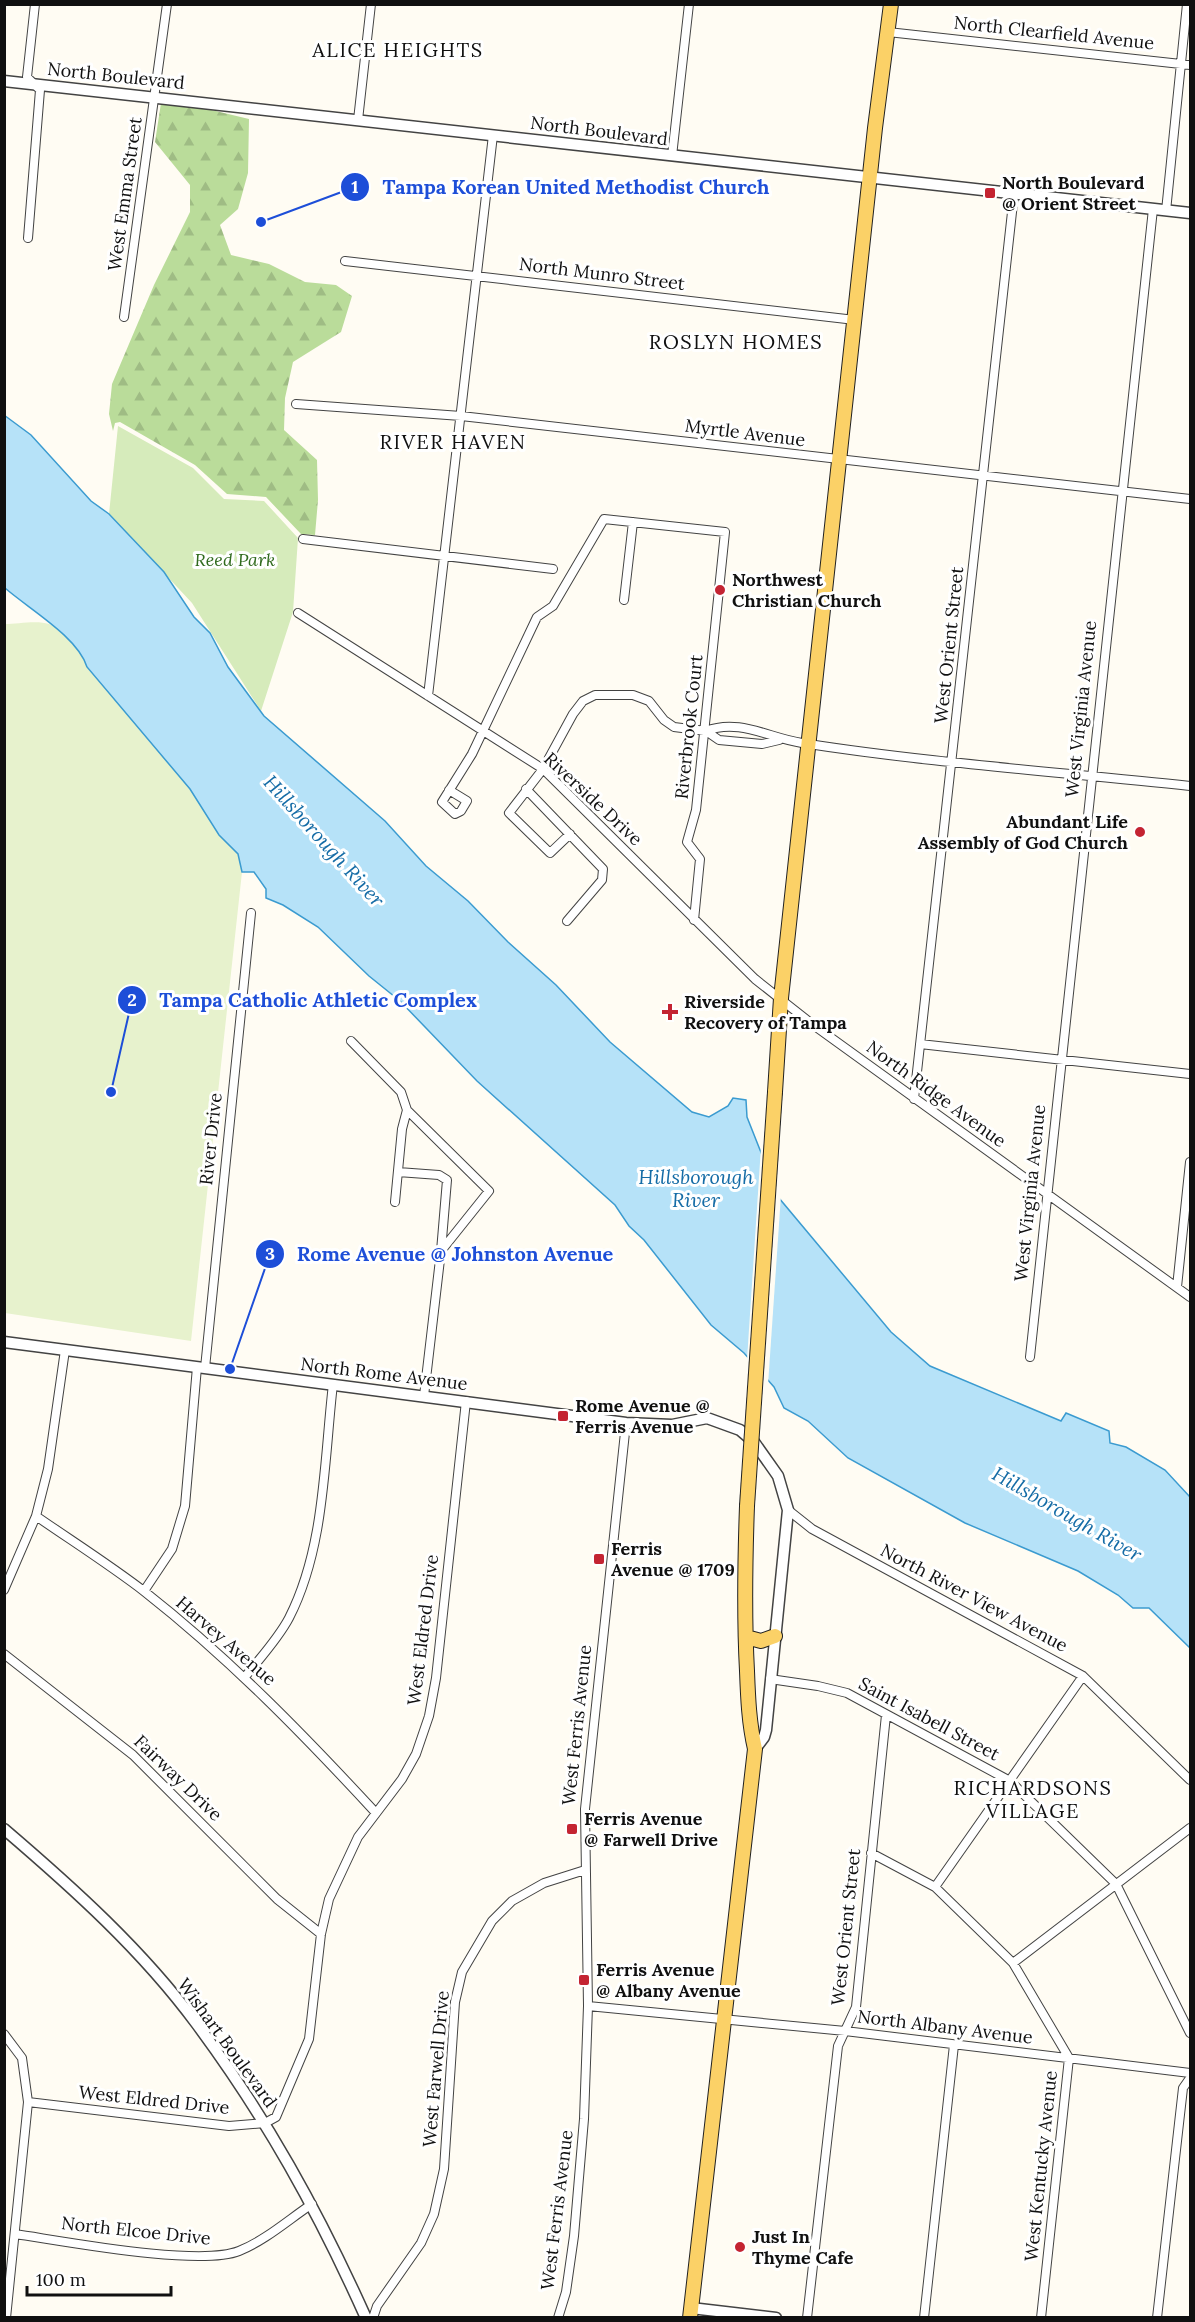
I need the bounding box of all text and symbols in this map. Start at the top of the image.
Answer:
street label: North Clearfield Avenue [953,11,1156,54]
district label: ALICE HEIGHTS [311,37,484,62]
street label: North Boulevard [46,57,186,94]
street label: North Boulevard [529,111,669,150]
street label: West Emma Street [102,115,147,272]
callout: Tampa Korean United Methodist Church [340,168,781,206]
place label: North Boulevard @ Orient Street [1002,171,1145,215]
text: Tampa Korean United Methodist Church [383,174,770,199]
text: 1 [351,175,359,198]
marker: North Boulevard @ Orient Street [983,186,997,200]
street label: North Munro Street [518,252,686,295]
district label: ROSLYN HOMES [649,329,823,354]
street label: Myrtle Avenue [684,414,807,451]
district label: RIVER HAVEN [379,429,527,454]
park label: Reed Park [195,548,275,571]
street label: West Orient Street [929,565,968,724]
place label: Northwest Christian Church [732,568,881,612]
marker: Northwest Christian Church [713,583,727,597]
street label: West Virginia Avenue [1060,619,1101,799]
street label: Riverbrook Court [669,654,708,800]
street label: Riverside Drive [539,747,648,850]
water label: Hillsborough River [259,770,391,912]
place label: Abundant Life Assembly of God Church [918,810,1128,854]
marker: Abundant Life Assembly of God Church [1133,825,1147,839]
callout: Tampa Catholic Athletic Complex [117,981,489,1019]
text: Tampa Catholic Athletic Complex [159,987,477,1012]
text: 2 [127,988,137,1011]
place label: Riverside Recovery of Tampa [684,990,847,1034]
marker: Riverside Recovery of Tampa [661,1003,679,1021]
street label: North Ridge Avenue [862,1035,1011,1152]
street label: River Drive [194,1091,227,1186]
street label: West Virginia Avenue [1009,1103,1050,1283]
water label: Hillsborough River [638,1164,754,1212]
callout: Rome Avenue @ Johnston Avenue [255,1235,626,1273]
text: Rome Avenue @ Johnston Avenue [297,1241,614,1266]
text: 3 [265,1242,275,1265]
street label: North Rome Avenue [299,1352,469,1395]
place label: Rome Avenue @ Ferris Avenue [575,1394,710,1438]
marker: Rome Avenue @ Ferris Avenue [556,1409,570,1423]
water label: Hillsborough River [988,1461,1147,1567]
place label: Ferris Avenue @ 1709 [611,1537,735,1581]
street label: North River View Avenue [877,1538,1072,1657]
marker: Ferris Avenue @ 1709 [592,1552,606,1566]
street label: West Eldred Drive [402,1553,443,1707]
street label: Harvey Avenue [172,1591,281,1690]
street label: West Ferris Avenue [557,1643,596,1806]
street label: Saint Isabell Street [855,1672,1004,1765]
street label: Fairway Drive [129,1730,228,1826]
district label: RICHARDSONS VILLAGE [954,1775,1112,1823]
place label: Ferris Avenue @ Farwell Drive [584,1807,718,1851]
marker: Ferris Avenue @ Farwell Drive [565,1822,579,1836]
street label: West Orient Street [826,1847,865,2006]
place label: Ferris Avenue @ Albany Avenue [596,1958,741,2002]
marker: Ferris Avenue @ Albany Avenue [577,1973,591,1987]
street label: Wishart Boulevard [173,1974,282,2112]
street label: West Farwell Drive [417,1990,454,2148]
street label: North Albany Avenue [856,2004,1034,2049]
street label: West Kentucky Avenue [1019,2069,1062,2263]
street label: West Eldred Drive [77,2080,231,2119]
street label: West Ferris Avenue [535,2128,578,2291]
street label: North Elcoe Drive [60,2211,212,2250]
place label: Just In Thyme Cafe [752,2225,854,2269]
marker: Just In Thyme Cafe [733,2240,747,2254]
scale bar [27,2259,171,2297]
text: 100 m [36,2268,86,2291]

